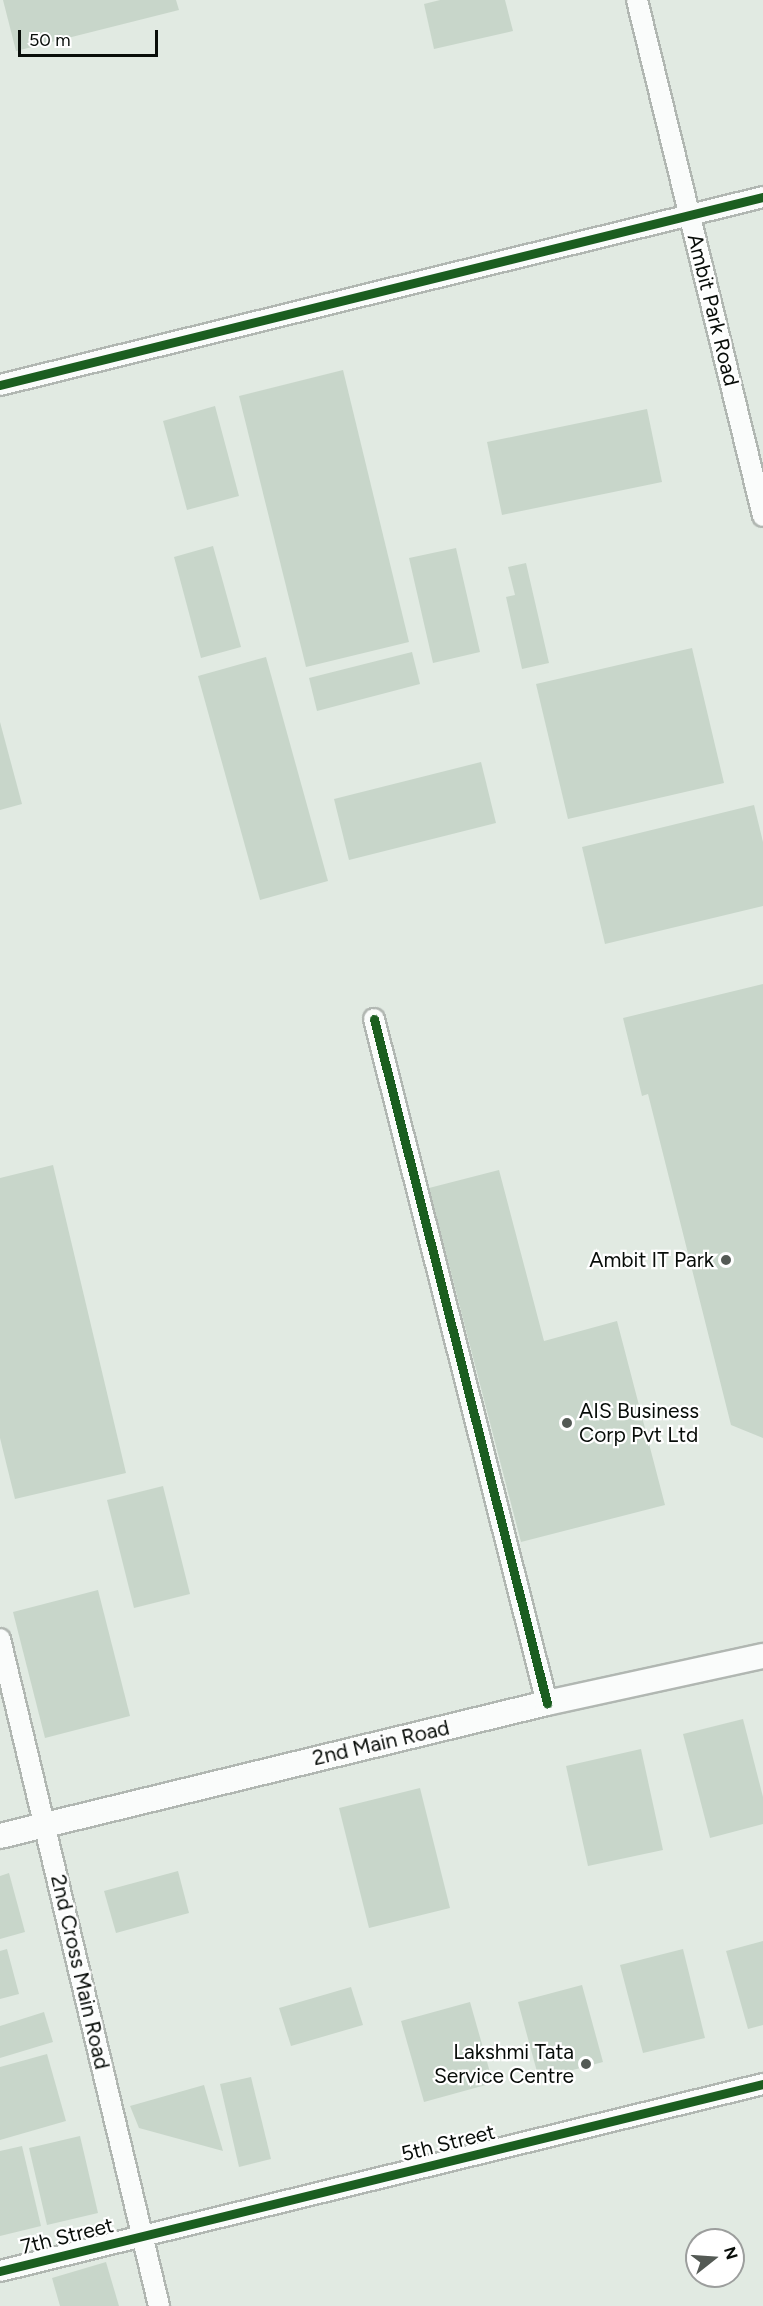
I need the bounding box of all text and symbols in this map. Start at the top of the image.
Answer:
scale bar [21,18,160,56]
text: 50 m [29,29,71,51]
street label: Ambit Park Road [682,231,744,389]
place label: Ambit IT Park [589,1247,714,1273]
marker: Ambit IT Park [719,1253,733,1267]
place label: AIS Business Corp Pvt Ltd [579,1398,699,1448]
marker: AIS Business Corp Pvt Ltd [560,1416,574,1430]
street label: 2nd Main Road [310,1715,452,1771]
street label: 2nd Cross Main Road [45,1872,115,2072]
place label: Lakshmi Tata Service Centre [434,2039,574,2089]
marker: Lakshmi Tata Service Centre [579,2057,593,2071]
street label: 5th Street [399,2119,497,2167]
street label: 7th Street [18,2212,116,2260]
north arrow [685,2228,745,2288]
text: N [720,2244,742,2262]

